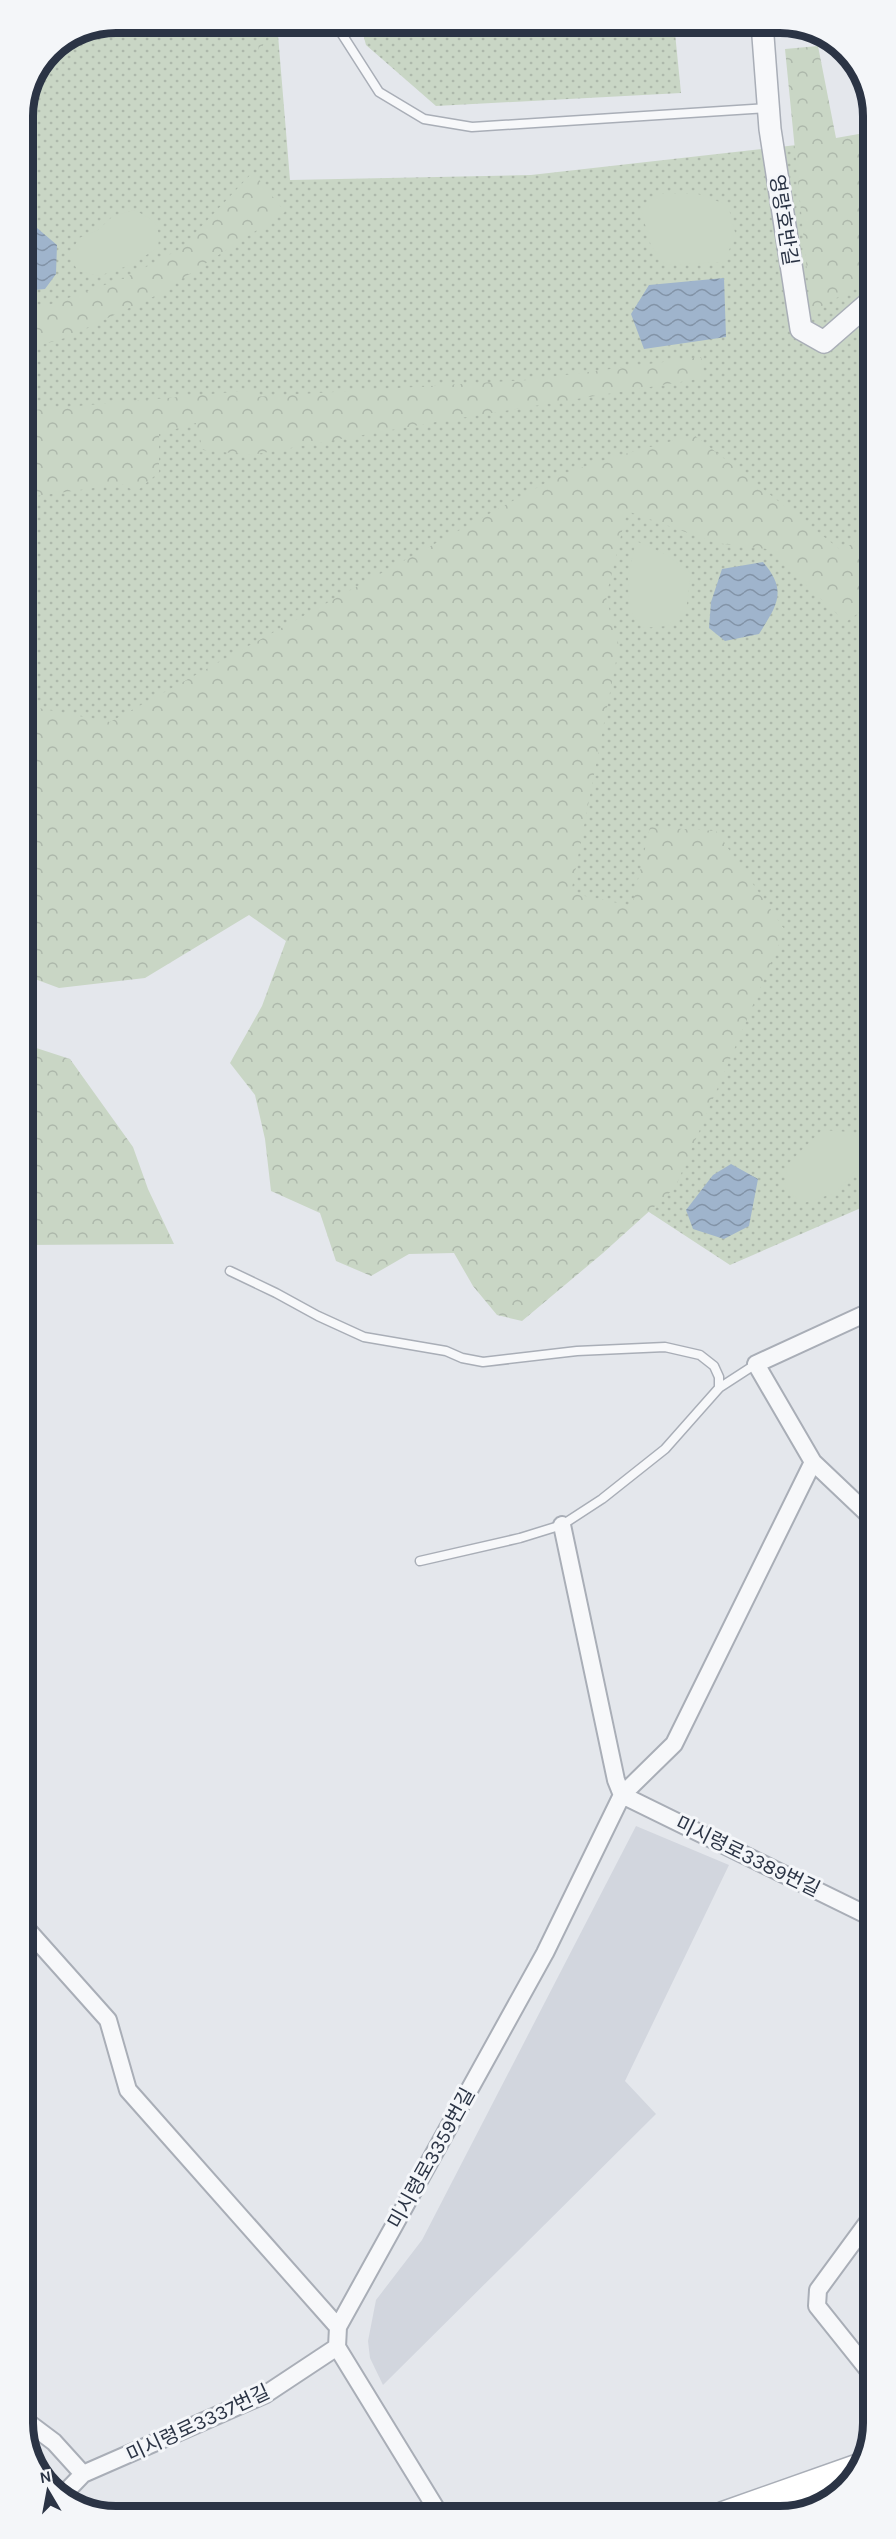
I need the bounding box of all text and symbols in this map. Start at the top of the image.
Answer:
street label: 영랑호반길 [765,173,802,267]
street label: 미시령로3389번길 [672,1811,824,1901]
street label: 미시령로3359번길 [383,2084,480,2232]
street label: 미시령로3337번길 [123,2380,273,2467]
north arrow [18,2461,78,2521]
text: N [38,2466,53,2487]

